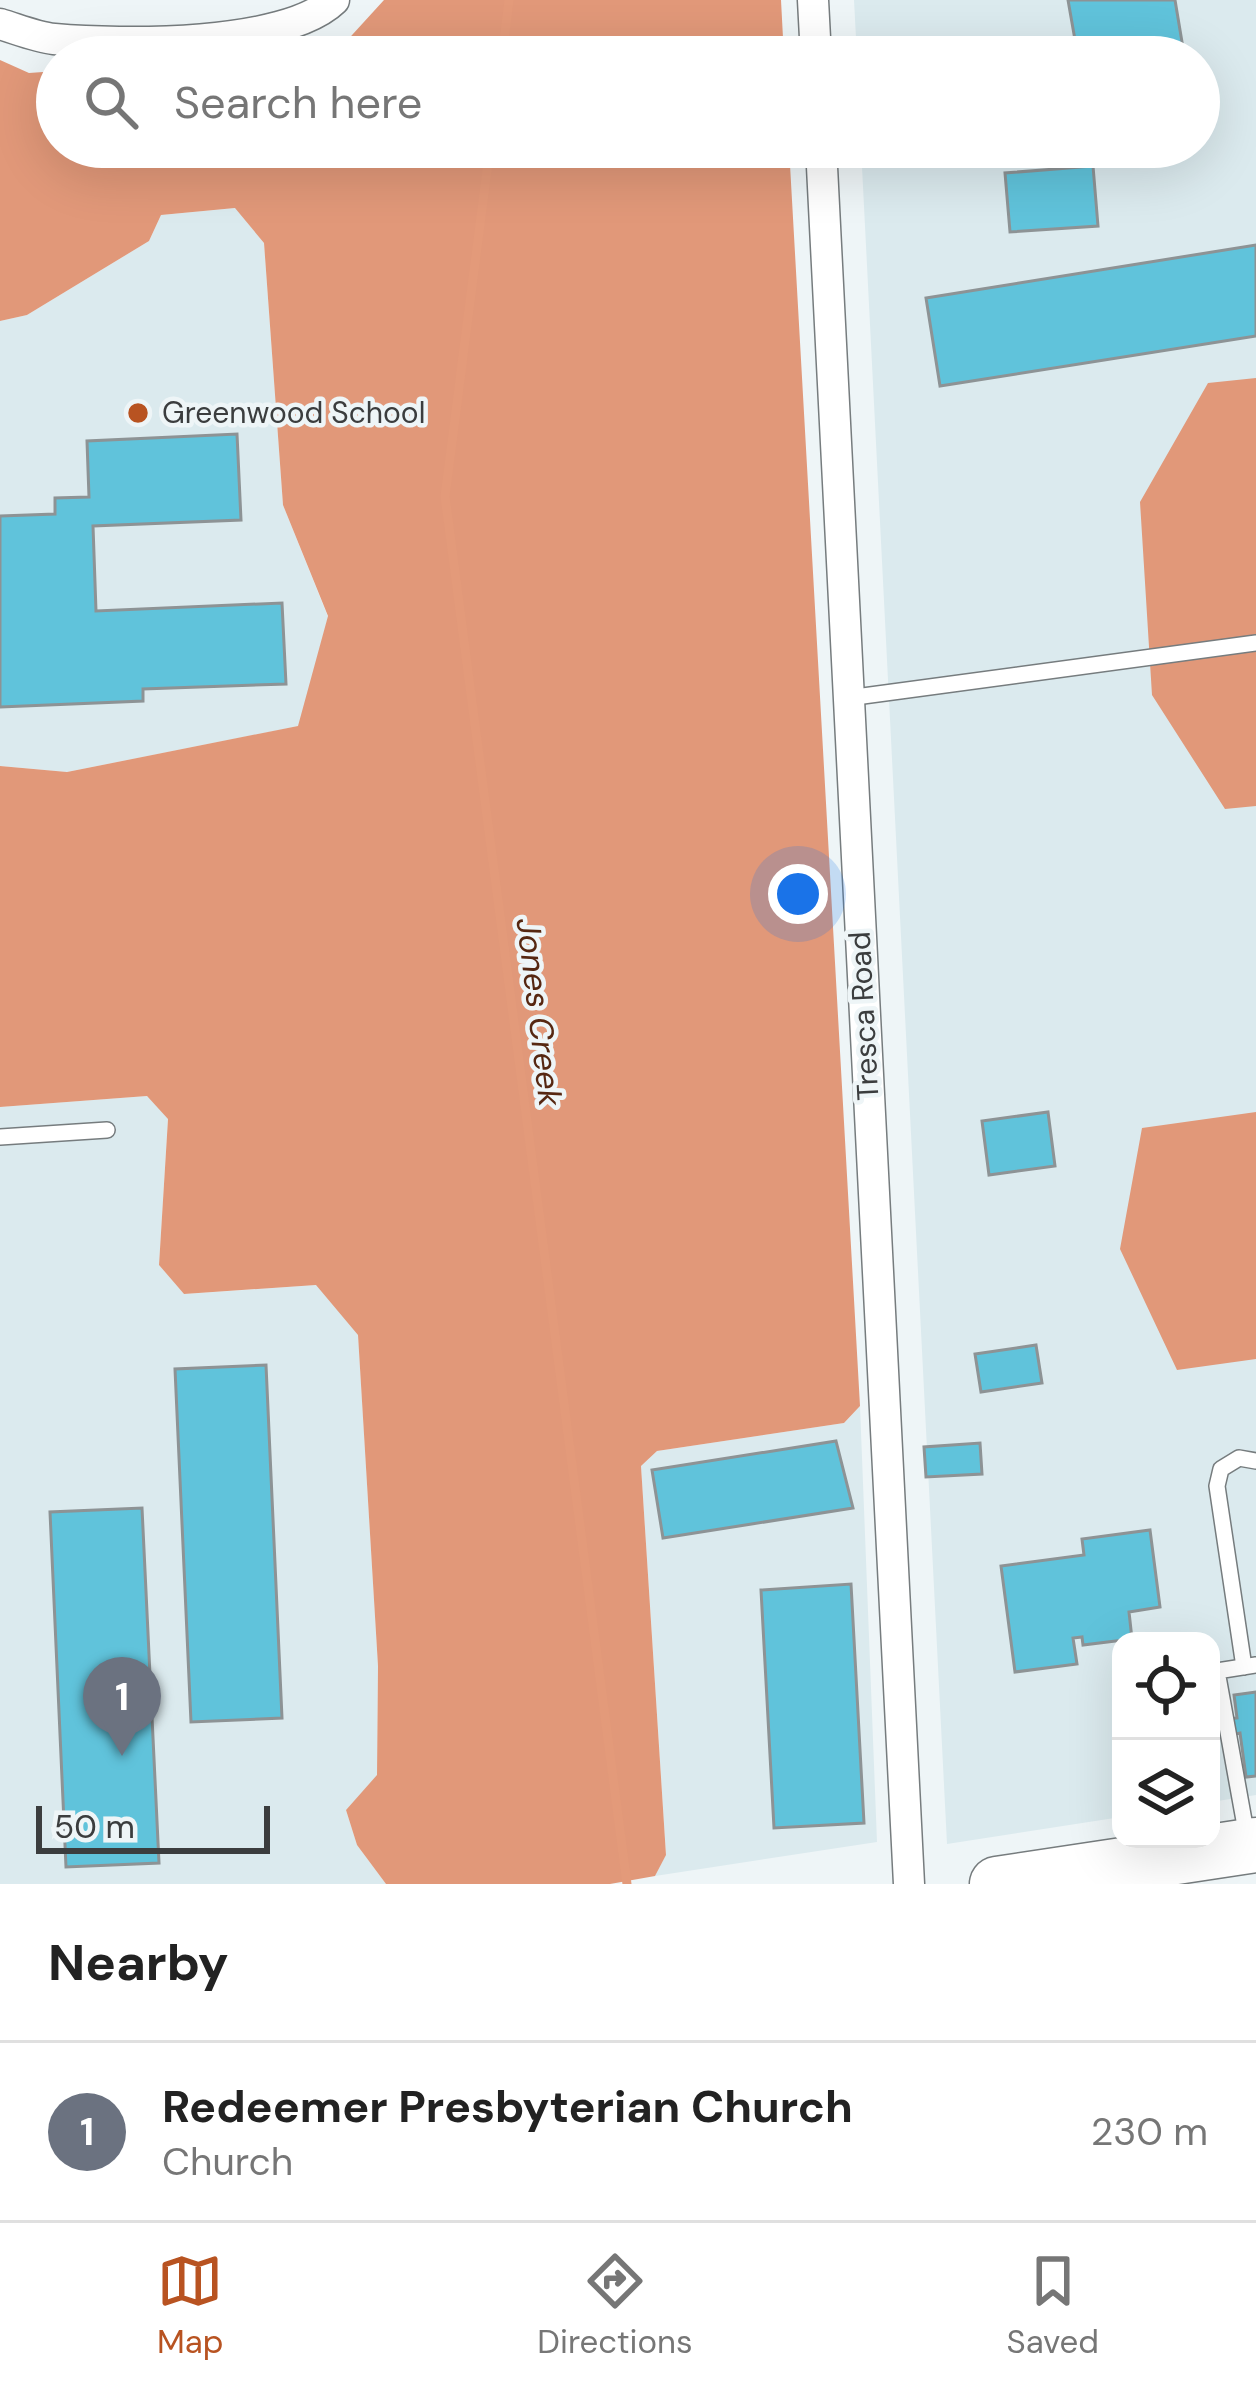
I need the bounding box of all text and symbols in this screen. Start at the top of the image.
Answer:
search box [36,36,1220,168]
icon: search [78,69,144,135]
text: Search here [174,73,422,132]
place label: Greenwood School [162,393,425,432]
marker: Greenwood School [125,400,151,426]
your location [768,864,828,924]
water label: Jones Creek [507,915,572,1109]
street label: Tresca Road [840,931,887,1101]
map controls [1112,1632,1220,1848]
button: locate [1112,1632,1220,1740]
pin: 1 [83,1657,161,1756]
button: layers [1112,1740,1220,1848]
scale bar [36,1800,270,1853]
text: 50 m [54,1805,135,1848]
text: Nearby [48,1929,229,1996]
text: Redeemer Presbyterian Church [162,2077,853,2136]
text: 1 [80,2106,94,2157]
text: 230 m [1091,2106,1208,2157]
text: Church [162,2136,293,2187]
tab: Map [157,2248,223,2363]
tab: Directions [537,2248,693,2363]
tab: Saved [1007,2248,1099,2363]

